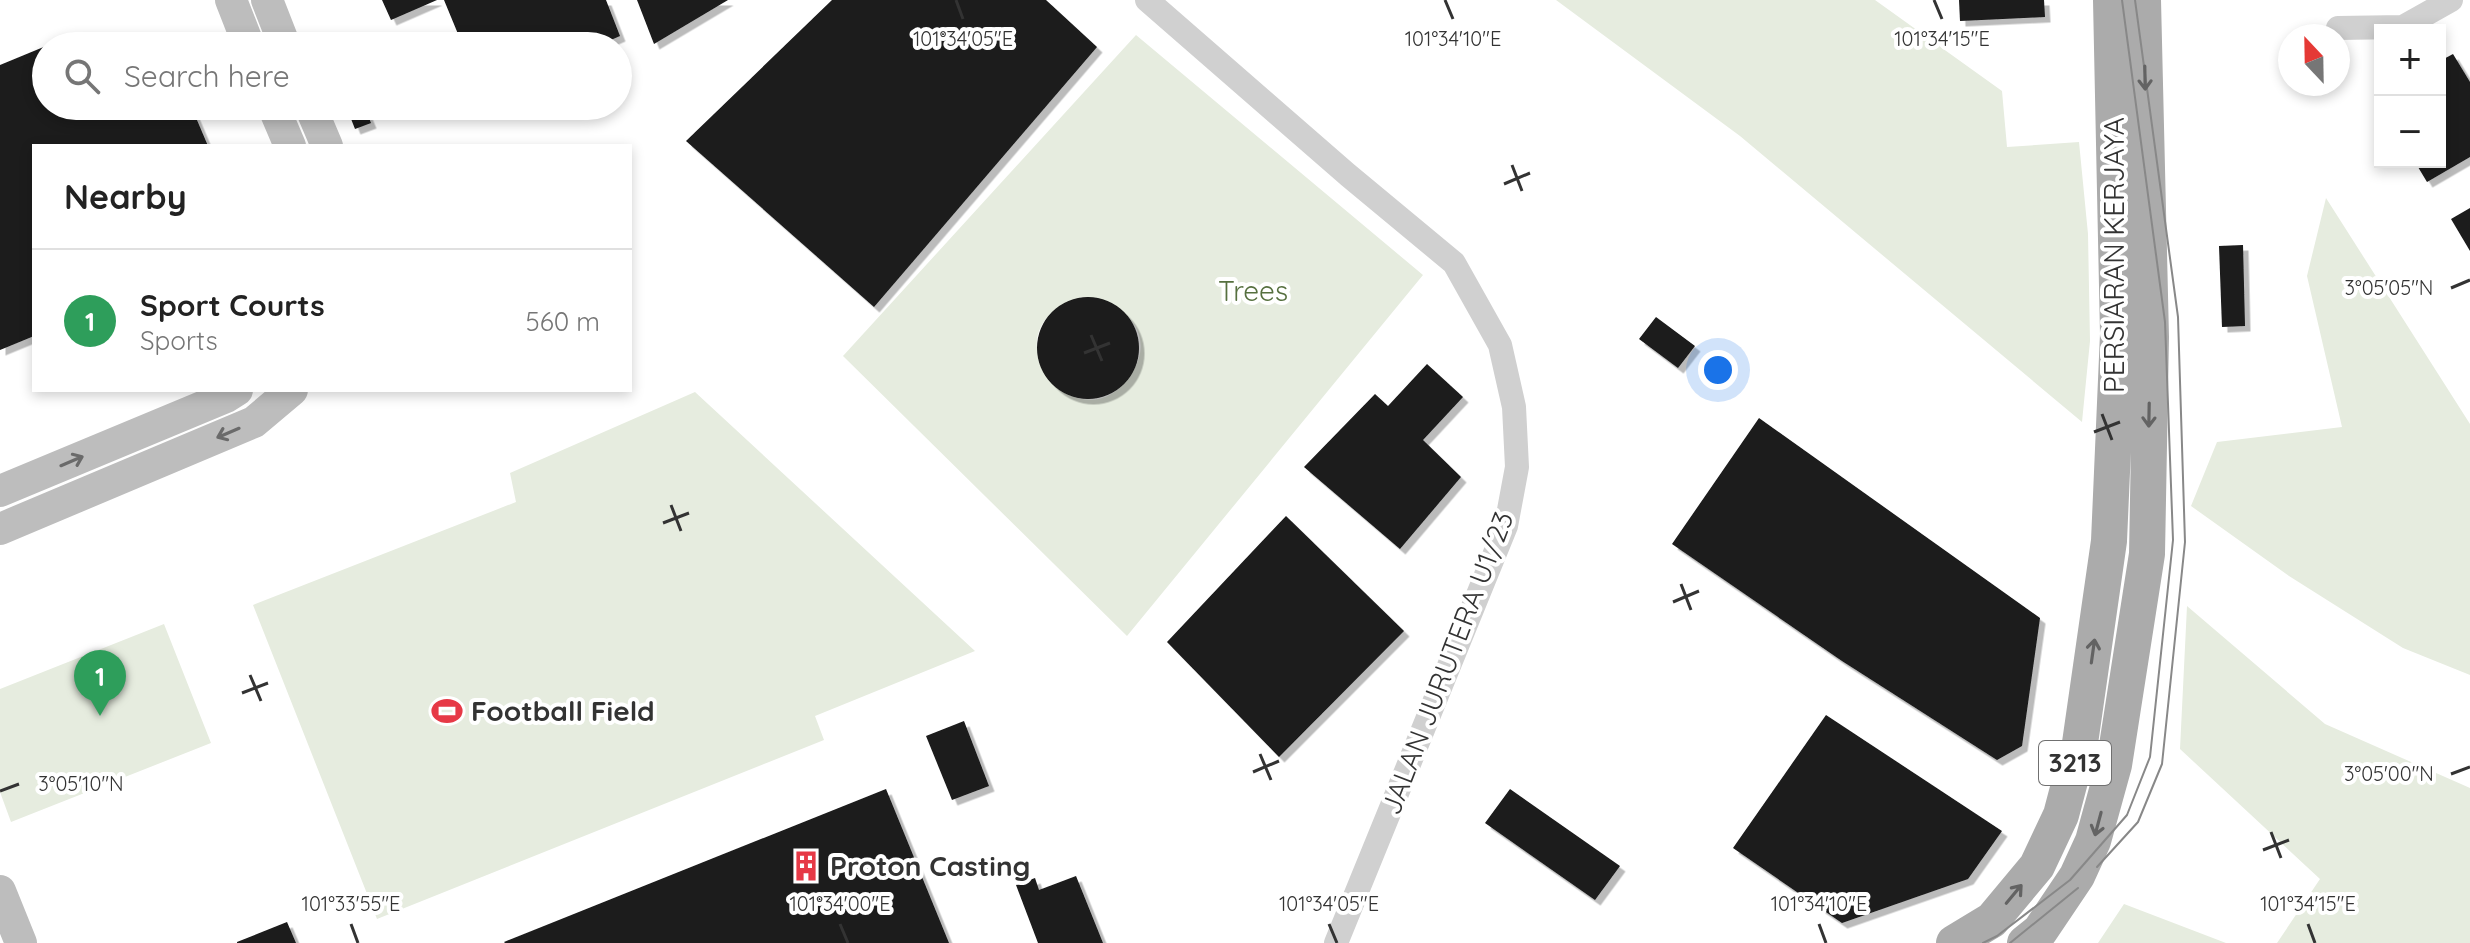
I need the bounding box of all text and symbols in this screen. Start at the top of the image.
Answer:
north arrow [2278,24,2350,96]
map controls [2374,24,2446,168]
button: + [2374,24,2446,96]
text: 101°34'05"E [913,26,1013,51]
text: 101°34'10"E [1405,26,1501,51]
text: 101°34'15"E [1894,26,1990,51]
search box [32,32,632,120]
icon: search [60,54,104,98]
text: Search here [124,57,290,95]
one-way arrow [2137,64,2153,91]
button: − [2374,96,2446,168]
street label: PERSIARAN KERJAYA [2096,117,2131,393]
text: Nearby [64,175,187,218]
park label: Trees [1218,273,1288,308]
text: 3°05'05"N [2345,275,2433,300]
text: Sport Courts [140,286,325,324]
text: 1 [85,305,95,338]
text: 560 m [526,305,600,338]
text: Sports [140,324,218,357]
your location [1698,350,1738,390]
one-way arrow [2142,401,2157,428]
one-way arrow [216,426,241,441]
one-way arrow [59,453,84,468]
street label: JALAN JURUTERA U1/23 [1373,506,1521,819]
one-way arrow [2086,639,2101,664]
pin: 1 [74,650,126,716]
place label: Football Field [471,693,655,728]
sports icon: Football Field [430,694,464,728]
road number: 3213 [2039,741,2111,785]
text: 3°05'00"N [2344,761,2434,786]
text: 3°05'10"N [38,771,124,796]
one-way arrow [2090,810,2105,836]
place label: Proton Casting [830,848,1030,883]
building icon: Proton Casting [789,849,823,883]
one-way arrow [2005,884,2022,905]
text: 101°33'55"E [302,891,400,916]
text: 101°34'00"E [789,891,891,916]
text: 101°34'05"E [1279,891,1379,916]
text: 101°34'10"E [1771,891,1867,916]
text: 101°34'15"E [2260,891,2356,916]

